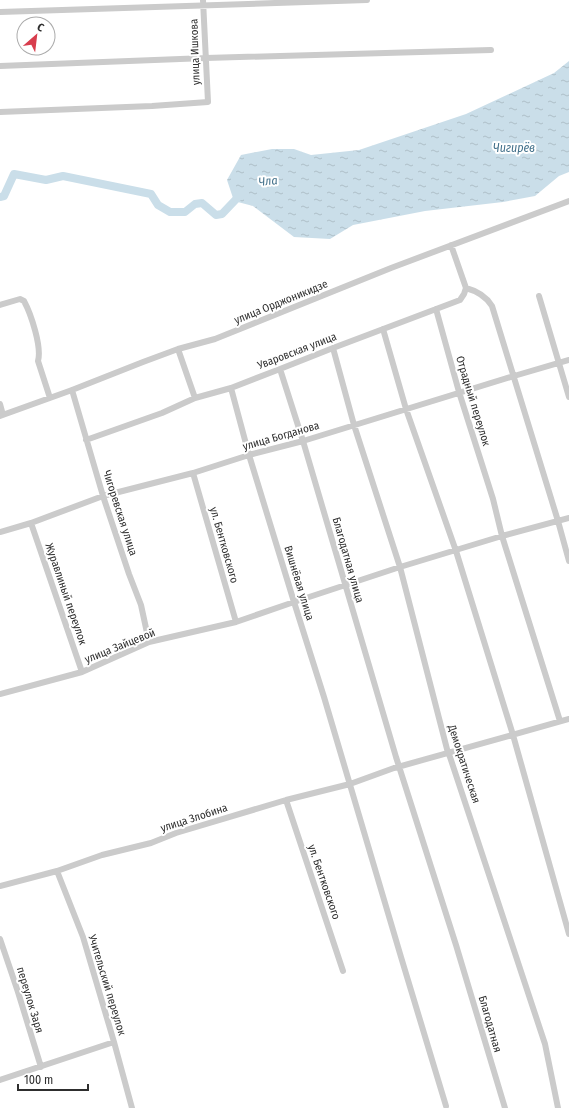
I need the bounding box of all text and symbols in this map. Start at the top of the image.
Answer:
north arrow [16,16,56,56]
street label: улица Ишкова [187,19,203,85]
text: С [35,21,46,35]
water label: Чигирёв [493,141,535,155]
water label: Чла [258,173,278,189]
street label: улица Орджоникидзе [232,277,330,327]
street label: Уваровская улица [255,330,338,372]
street label: Отрадный переулок [453,354,493,448]
street label: улица Богданова [241,419,321,453]
street label: Чигоревская улица [100,469,140,557]
street label: ул. Бентковского [207,505,241,585]
street label: Благодатная улица [330,516,366,604]
street label: Журавлиный переулок [42,541,90,647]
street label: Вишнёвая улица [281,544,317,622]
street label: улица Зайцевой [83,626,157,666]
street label: Демократическая [445,722,483,805]
street label: улица Злобина [159,801,229,835]
street label: ул. Бентковского [305,843,343,921]
street label: Учительский переулок [85,932,129,1038]
street label: переулок Заря [14,965,46,1035]
street label: Благодатная [476,994,504,1054]
scale bar [18,1066,88,1092]
text: 100 m [24,1073,53,1087]

